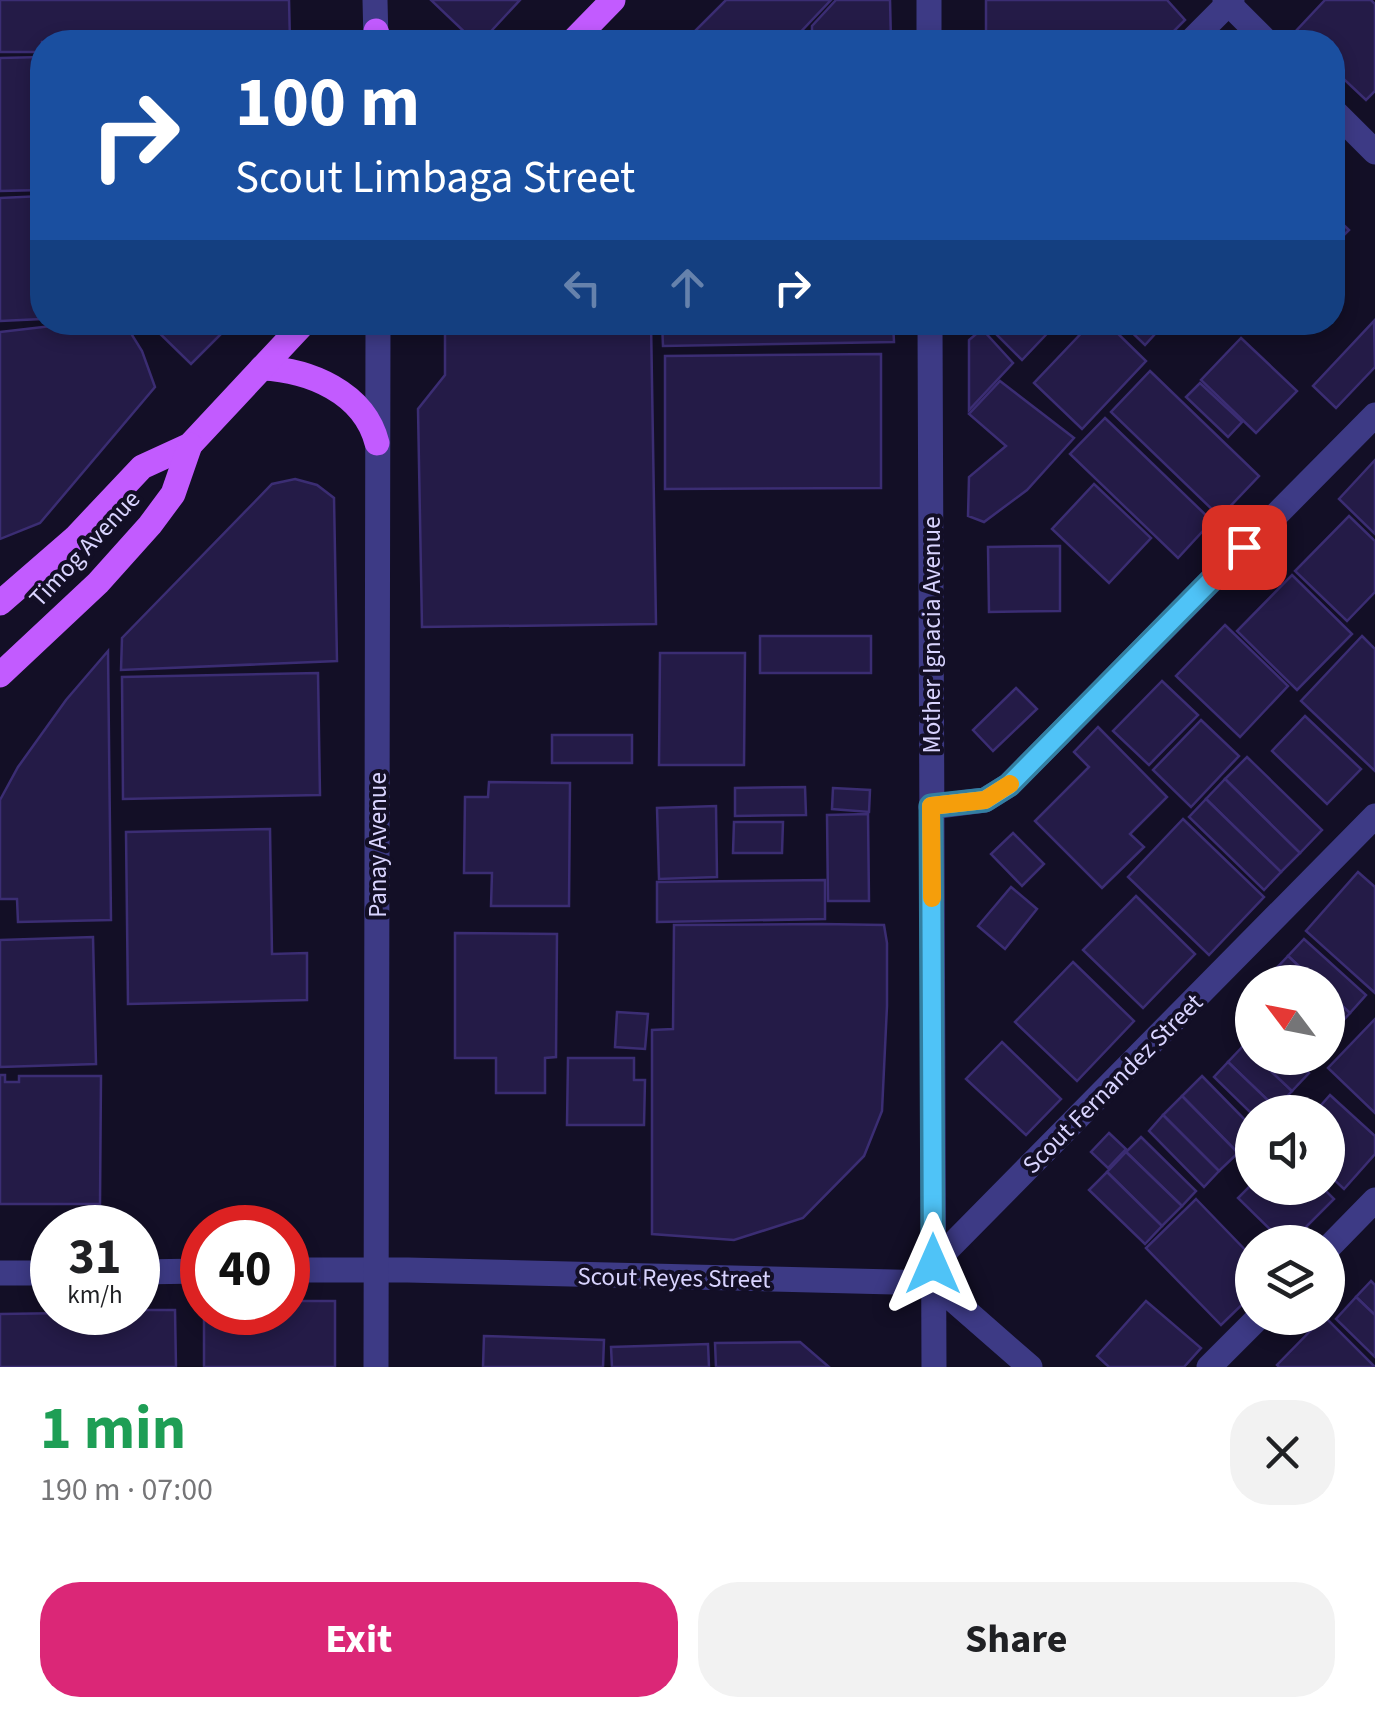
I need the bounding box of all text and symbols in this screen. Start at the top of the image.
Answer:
text: 100 m [235,53,420,153]
icon: right [70,70,200,200]
text: Scout Limbaga Street [235,146,635,210]
icon: left [555,260,610,315]
icon: ahead [660,260,715,315]
icon: right [765,260,820,315]
street label: Timog Avenue [21,482,149,615]
pin [1202,505,1287,590]
street label: Mother Ignacia Avenue [914,516,950,754]
icon: arrive [1217,520,1272,575]
street label: Panay Avenue [360,772,396,918]
north arrow [1235,965,1345,1075]
map controls [1235,965,1345,1335]
street label: Scout Fernandez Street [1014,985,1212,1182]
button: sound [1235,1095,1345,1205]
speed limit sign: 40 [180,1205,310,1335]
position arrow [881,1212,985,1316]
text: 31 [69,1222,121,1293]
button: layers [1235,1225,1345,1335]
street label: Scout Reyes Street [577,1258,772,1298]
text: km/h [67,1277,123,1313]
text: 1 min [40,1387,186,1472]
button: close [1230,1400,1335,1505]
text: 190 m · 07:00 [40,1467,213,1513]
button: Exit [40,1582,678,1697]
button: Share [698,1582,1335,1697]

